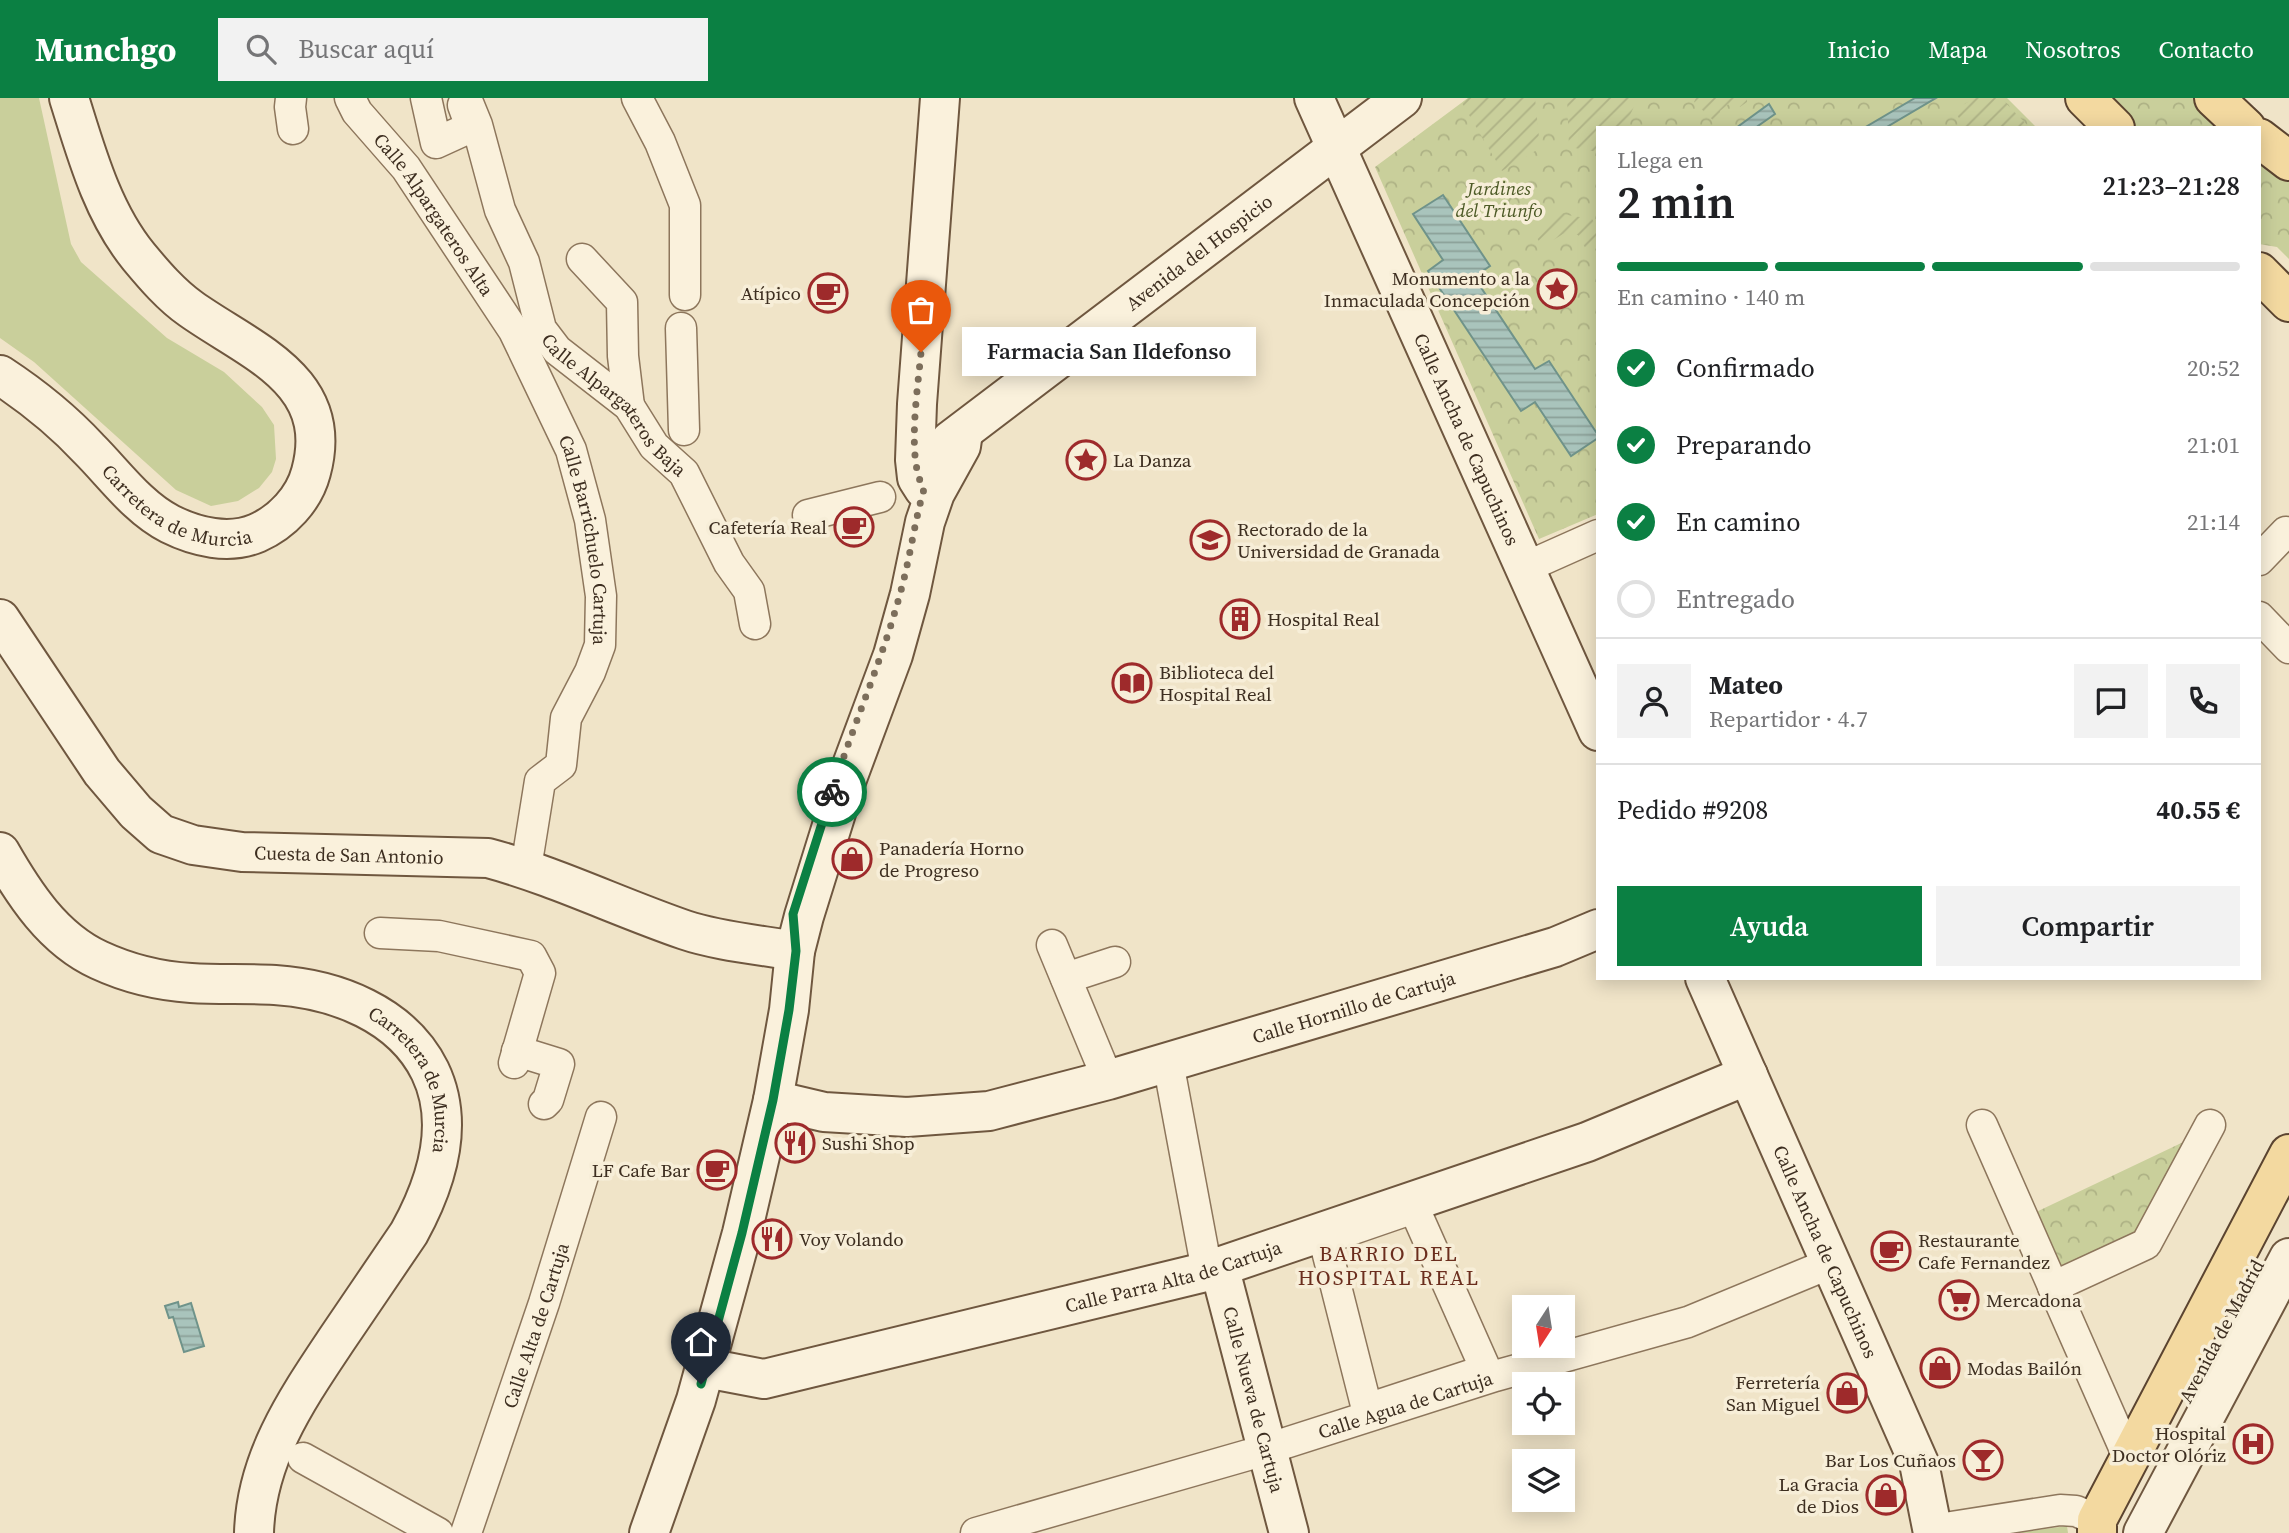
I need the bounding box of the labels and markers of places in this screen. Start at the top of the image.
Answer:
place label: Monumento a la Inmaculada Concepción [1324,265,1530,313]
place icon: Monumento a la Inmaculada Concepción [1536,268,1578,310]
cafe icon: Atípico [807,272,849,314]
place label: Atípico [741,280,801,306]
pin [891,280,951,352]
callout: Farmacia San Ildefonso [963,328,1257,376]
place icon: La Danza [1065,439,1107,481]
place label: La Danza [1113,447,1192,473]
cafe icon: Cafetería Real [833,506,875,548]
place label: Cafetería Real [709,514,827,540]
place label: Rectorado de la Universidad de Granada [1237,516,1440,564]
school or university icon: Rectorado de la Universidad de Granada [1189,519,1231,561]
building icon: Hospital Real [1219,598,1261,640]
place label: Hospital Real [1267,606,1380,632]
place label: Biblioteca del Hospital Real [1159,659,1274,707]
library icon: Biblioteca del Hospital Real [1111,662,1153,704]
place label: Panadería Horno de Progreso [879,835,1024,883]
shop icon: Panadería Horno de Progreso [831,838,873,880]
restaurant icon: Sushi Shop [774,1122,816,1164]
place label: Sushi Shop [822,1130,914,1156]
cafe icon: LF Cafe Bar [696,1149,738,1191]
place label: LF Cafe Bar [592,1157,690,1183]
restaurant icon: Voy Volando [751,1218,793,1260]
place label: Voy Volando [799,1226,904,1252]
place label: Restaurante Cafe Fernandez [1918,1227,2050,1275]
cafe icon: Restaurante Cafe Fernandez [1870,1230,1912,1272]
supermarket icon: Mercadona [1938,1279,1980,1321]
place label: Mercadona [1986,1287,2082,1313]
pin [671,1312,731,1384]
shop icon: Modas Bailón [1919,1347,1961,1389]
place label: Modas Bailón [1967,1355,2082,1381]
place label: Ferretería San Miguel [1726,1369,1820,1417]
shop icon: Ferretería San Miguel [1826,1372,1868,1414]
place label: Hospital Doctor Olóriz [2112,1420,2226,1468]
hospital icon: Hospital Doctor Olóriz [2232,1423,2274,1465]
bar icon: Bar Los Cuñaos [1962,1439,2004,1481]
place label: Bar Los Cuñaos [1825,1447,1956,1473]
place label: La Gracia de Dios [1779,1471,1859,1519]
shop icon: La Gracia de Dios [1865,1474,1907,1516]

